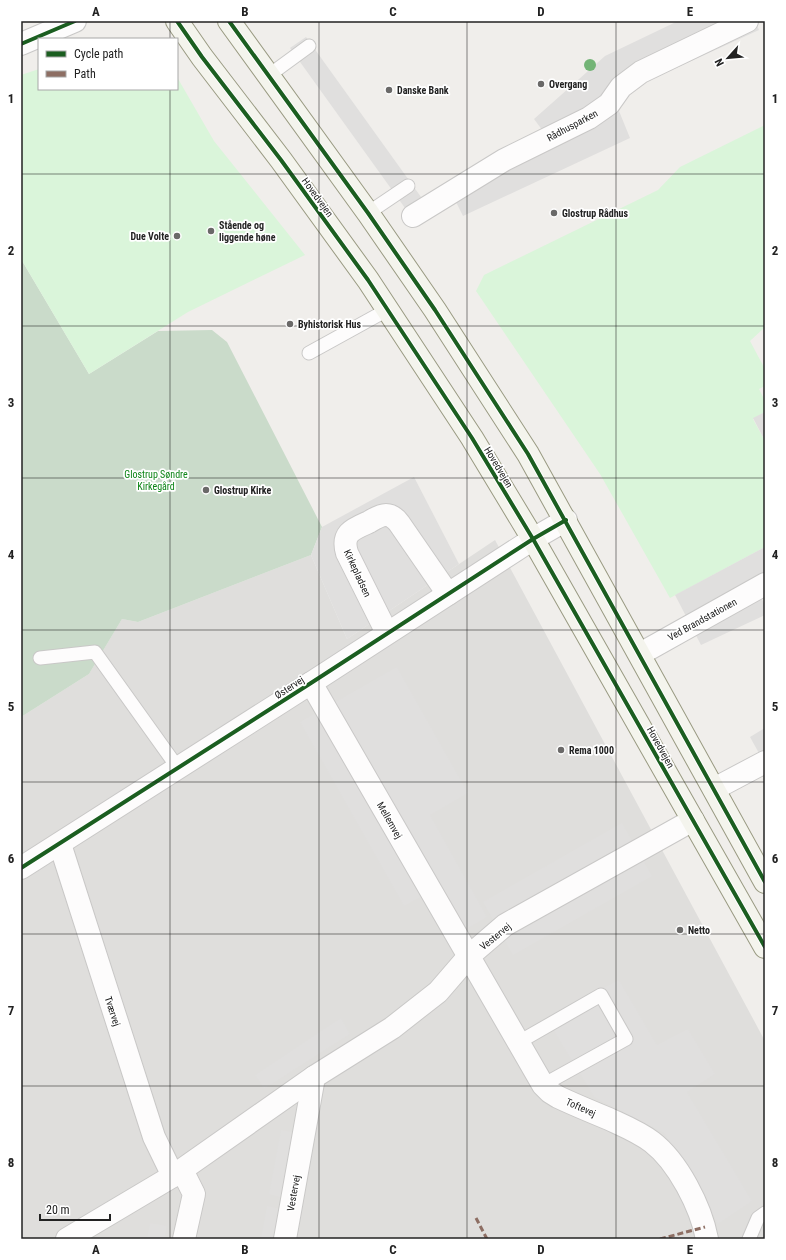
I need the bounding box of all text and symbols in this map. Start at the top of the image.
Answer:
text: A [92,4,100,19]
text: B [241,4,249,19]
text: C [389,4,397,19]
text: D [537,4,545,19]
text: E [687,4,694,19]
legend [38,38,178,90]
north arrow [708,38,748,78]
text: Cycle path [74,47,124,61]
text: N [712,56,727,68]
text: Path [74,67,96,81]
marker: Overgang [536,79,546,89]
place label: Overgang [549,79,587,90]
marker: Danske Bank [384,85,394,95]
place label: Danske Bank [397,85,449,96]
text: 1 [8,91,14,106]
text: 1 [772,91,778,106]
street label: Rådhusparken [545,107,600,143]
street label: Hovedvejen [300,176,336,219]
marker: Glostrup Rådhus [549,208,559,218]
place label: Glostrup Rådhus [562,208,628,219]
place label: Stående og liggende høne [219,220,276,243]
marker: Stående og liggende høne [206,226,216,236]
place label: Due Volte [130,231,169,242]
marker: Due Volte [172,231,182,241]
text: 2 [8,243,15,258]
text: 2 [772,243,779,258]
marker: Byhistorisk Hus [285,319,295,329]
place label: Byhistorisk Hus [298,319,361,330]
text: 3 [8,395,14,410]
text: 3 [772,395,778,410]
street label: Hovedvejen [482,445,515,490]
park label: Glostrup Søndre Kirkegård [124,469,188,492]
marker: Glostrup Kirke [201,485,211,495]
place label: Glostrup Kirke [214,485,271,496]
text: 4 [8,547,15,562]
text: 4 [772,547,779,562]
street label: Kirkepladsen [342,548,373,599]
street label: Ved Brandstationen [666,596,739,643]
street label: Østervej [273,674,306,701]
text: 5 [8,699,15,714]
text: 5 [772,699,779,714]
street label: Hovedvejen [645,725,677,770]
marker: Rema 1000 [556,745,566,755]
place label: Rema 1000 [569,745,614,756]
street label: Mellemvej [375,800,404,840]
text: 6 [8,851,15,866]
text: 6 [772,851,779,866]
street label: Vestervej [478,921,513,952]
marker: Netto [675,925,685,935]
place label: Netto [688,925,710,936]
street label: Tværvej [103,995,122,1027]
text: 7 [8,1003,15,1018]
text: 7 [772,1003,779,1018]
street label: Toftevej [564,1096,597,1119]
text: 8 [8,1155,14,1170]
text: 8 [772,1155,778,1170]
street label: Vestervej [285,1174,302,1212]
scale bar [40,1196,110,1222]
text: 20 m [46,1203,70,1217]
text: A [92,1242,100,1257]
text: B [241,1242,249,1257]
text: C [389,1242,397,1257]
text: D [537,1242,545,1257]
text: E [687,1242,694,1257]

